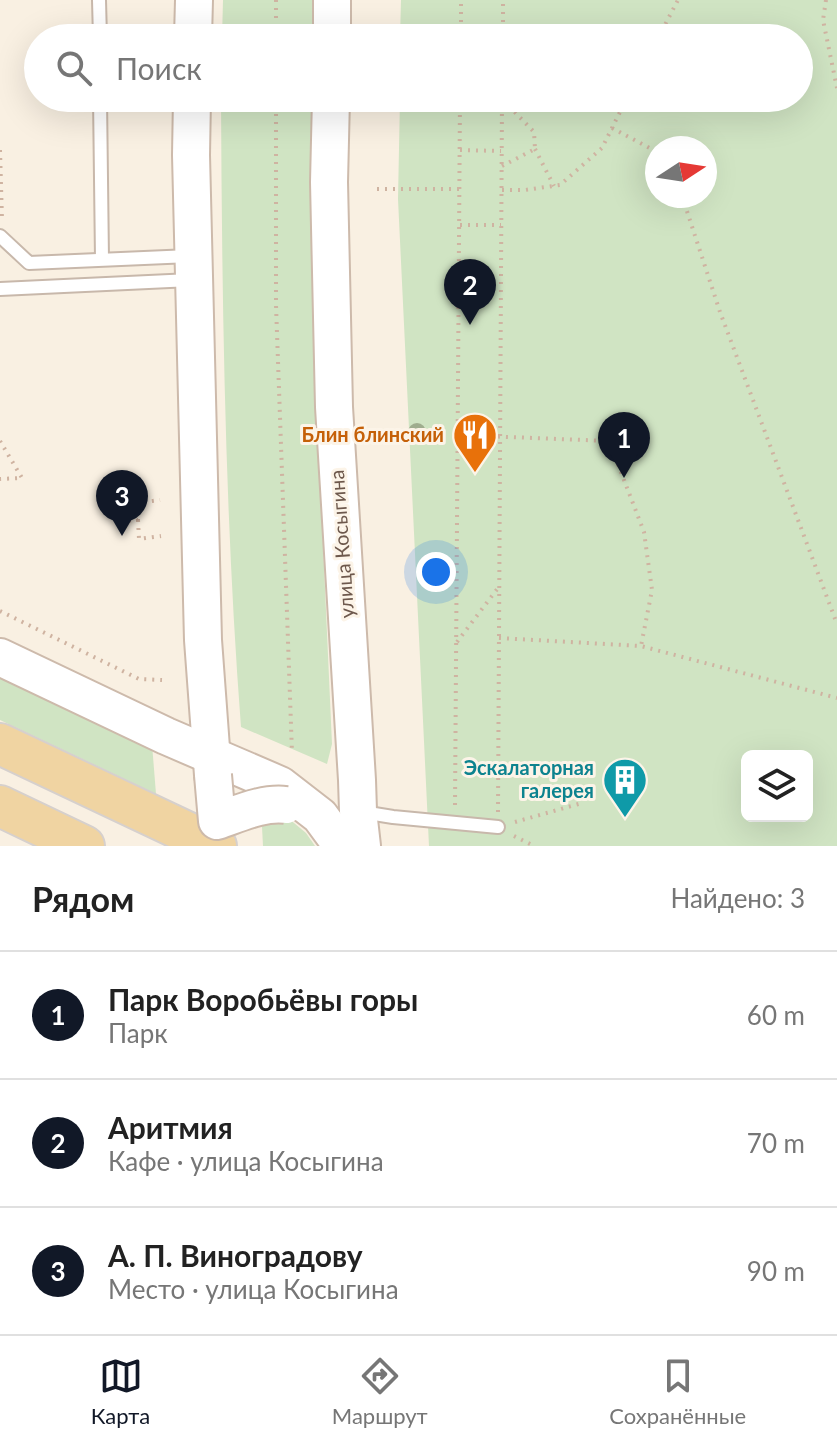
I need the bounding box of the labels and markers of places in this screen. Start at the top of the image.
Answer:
pin: 2 [444,259,496,325]
restaurant icon: Блин блинский [451,411,499,474]
pin: 1 [598,412,650,478]
place label: Блин блинский [301,422,444,446]
pin: 3 [96,470,148,536]
place label: Эскалаторная галерея [464,755,594,802]
building icon: Эскалаторная галерея [601,756,649,819]

